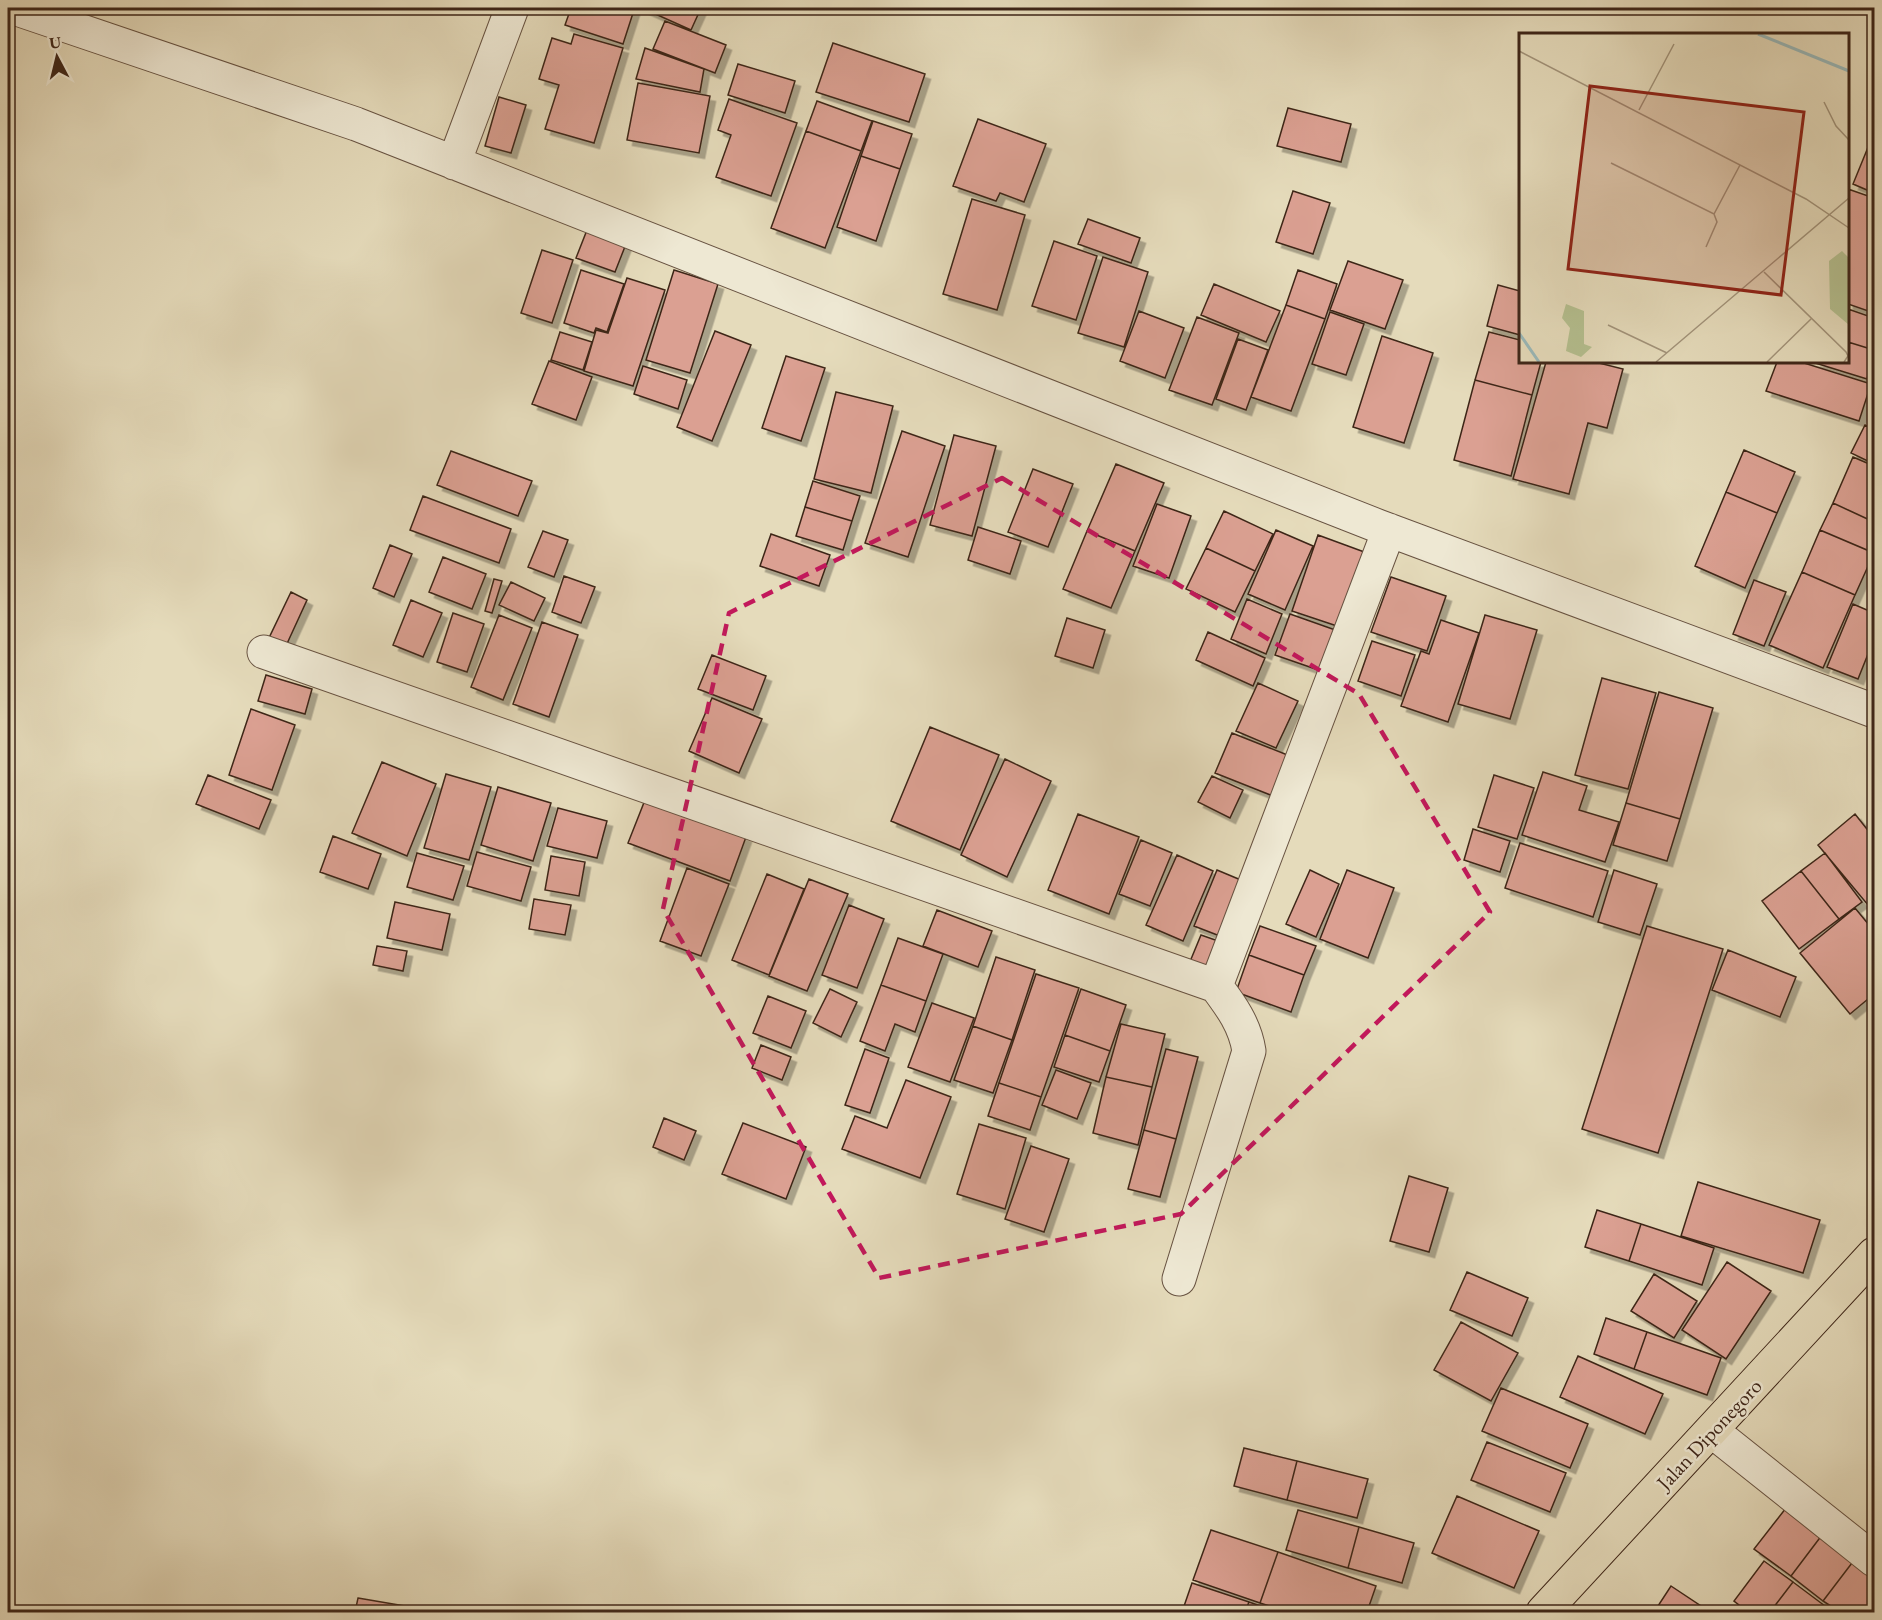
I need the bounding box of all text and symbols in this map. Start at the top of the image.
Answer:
north arrow [27,27,87,87]
text: U [48,31,63,54]
inset map [1519,33,1849,363]
street label: Jalan Diponegoro [1649,1373,1768,1497]

